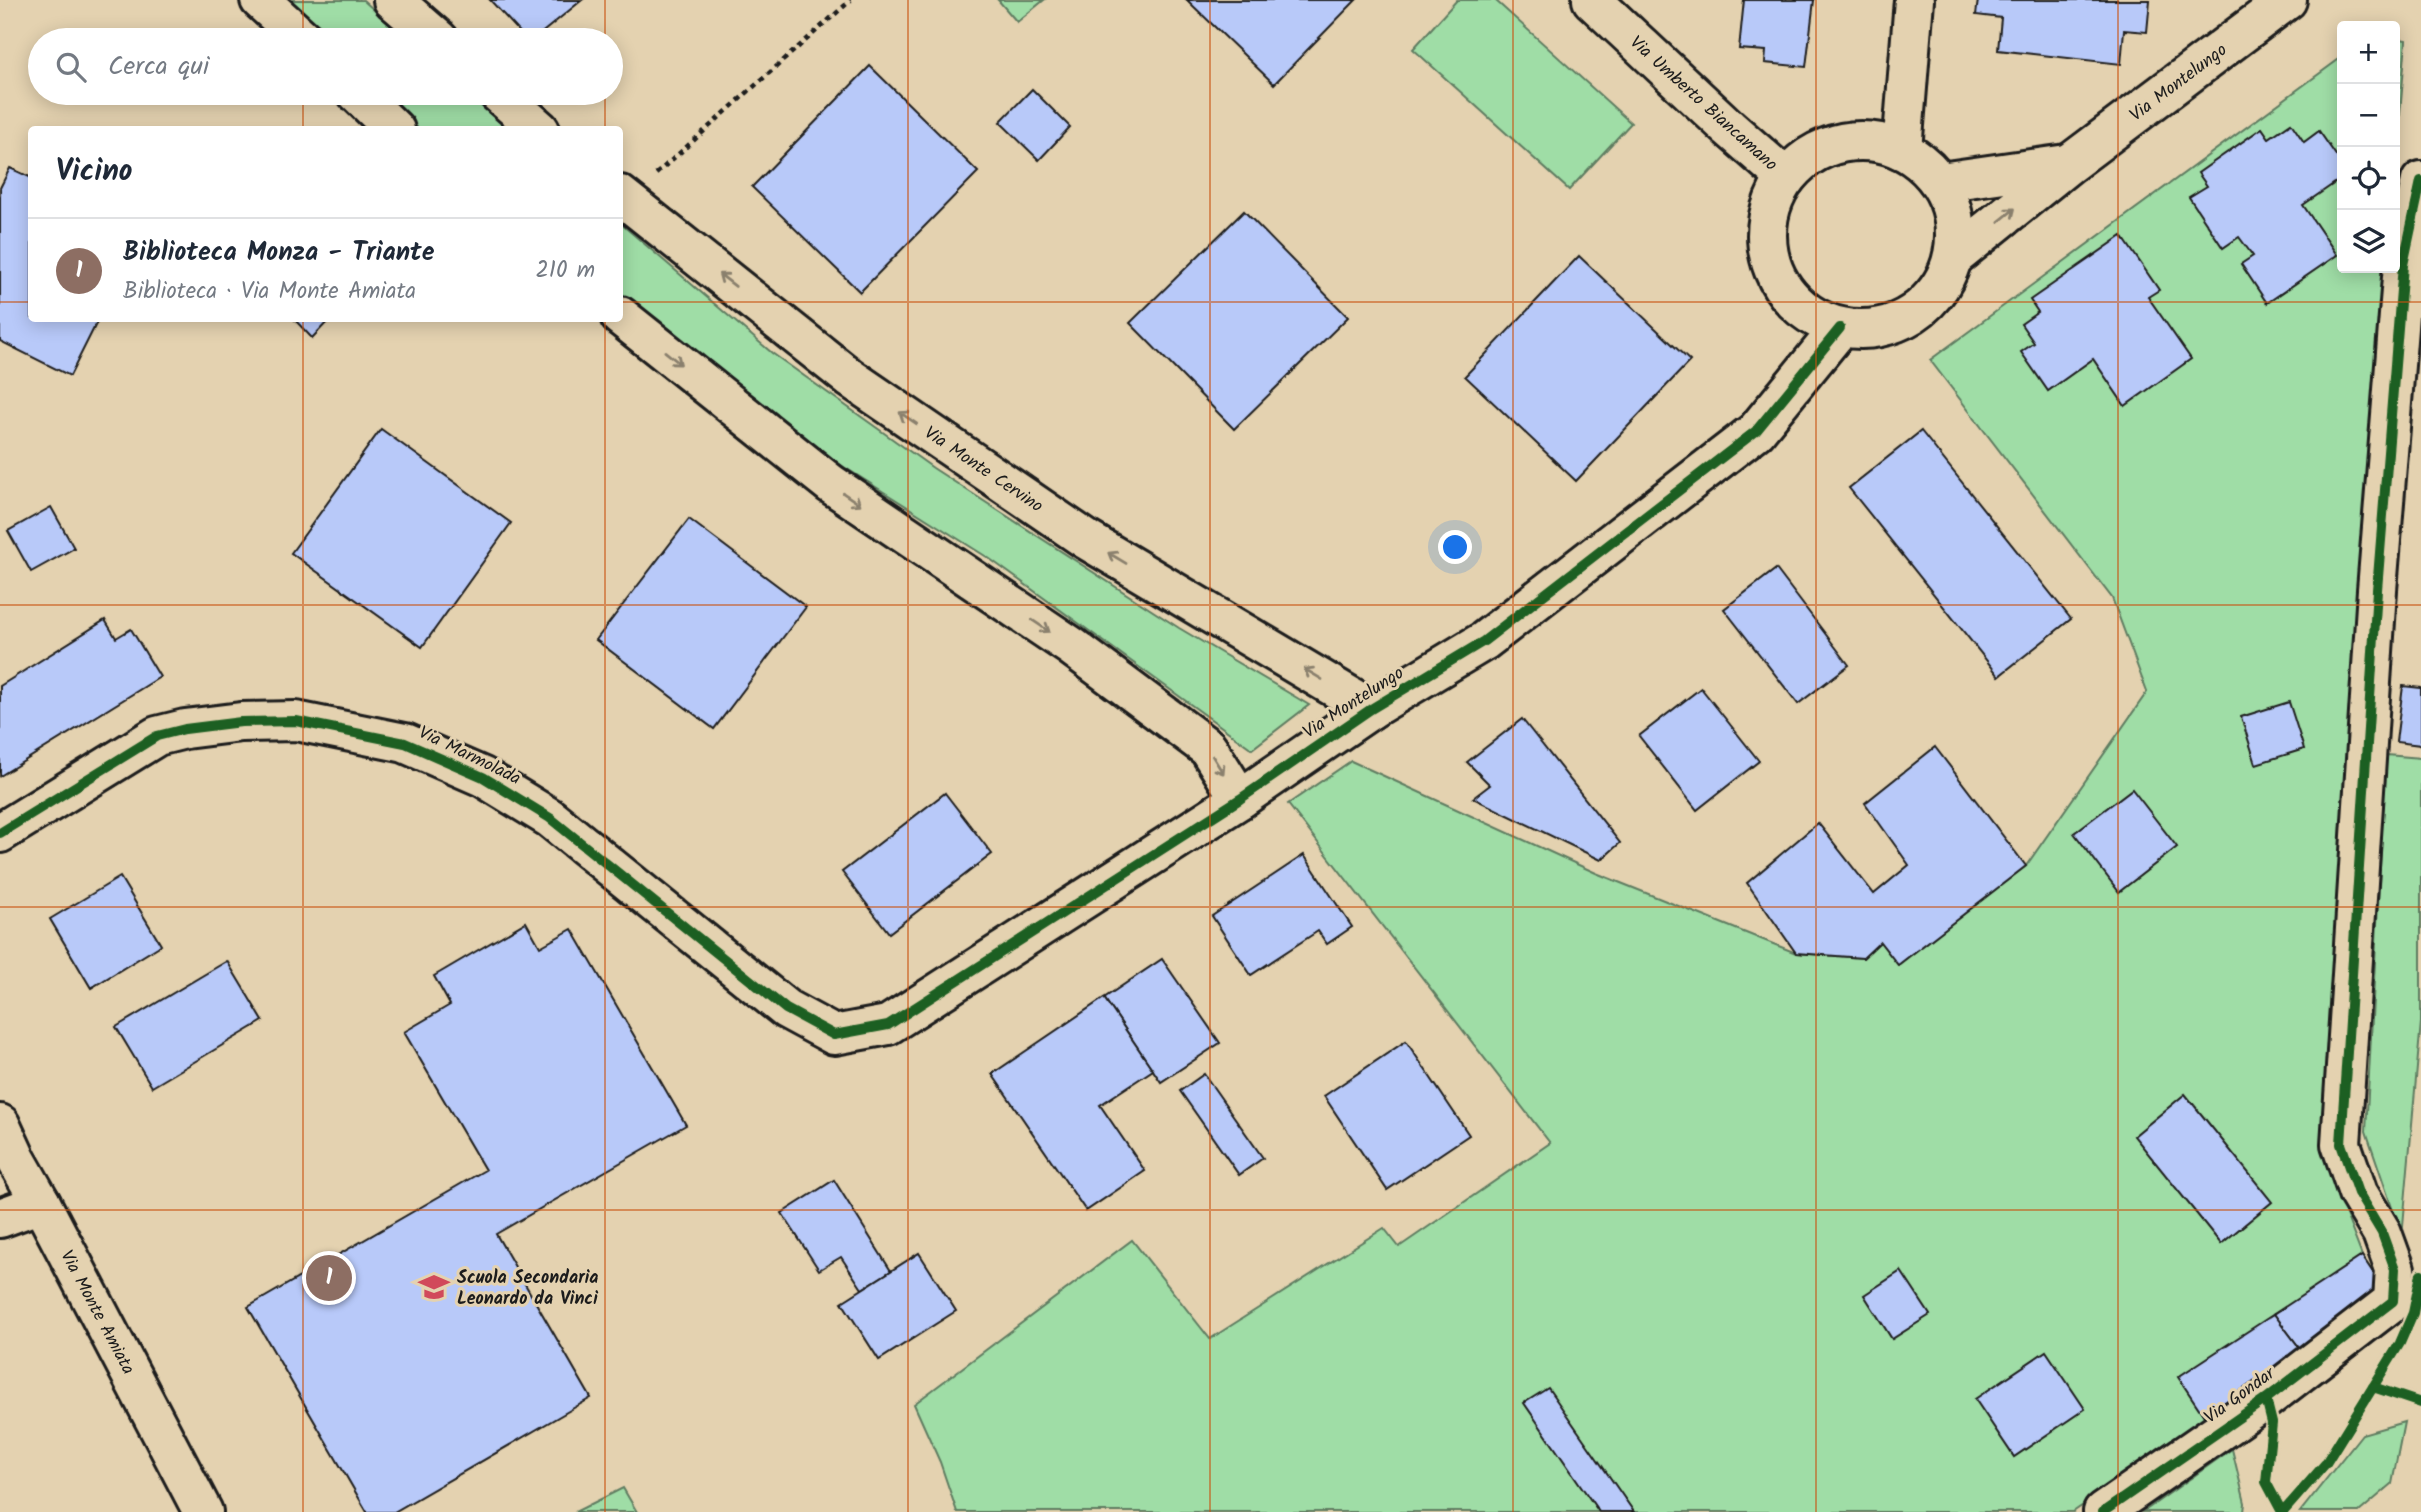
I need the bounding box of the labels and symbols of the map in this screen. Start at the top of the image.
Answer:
street label: Via Umberto Biancamano [1622,29,1784,179]
street label: Via Montelungo [2124,37,2234,130]
one-way arrow [1997,207,2015,222]
one-way arrow [718,273,736,288]
one-way arrow [663,351,681,366]
one-way arrow [899,410,918,425]
street label: Via Monte Cervino [918,420,1049,521]
one-way arrow [842,492,861,506]
your location [1438,530,1472,564]
one-way arrow [1108,551,1128,565]
one-way arrow [1030,619,1050,633]
street label: Via Montelungo [1297,660,1410,747]
one-way arrow [1303,667,1323,681]
street label: Via Marmolada [413,719,526,794]
one-way arrow [1212,755,1226,775]
street label: Via Monte Amiata [52,1245,142,1380]
pin: 1 [306,1252,352,1304]
place label: Scuola Secondaria Leonardo da Vinci [457,1264,599,1314]
school or university icon: Scuola Secondaria Leonardo da Vinci [417,1270,451,1304]
street label: Via Gondar [2198,1360,2282,1432]

